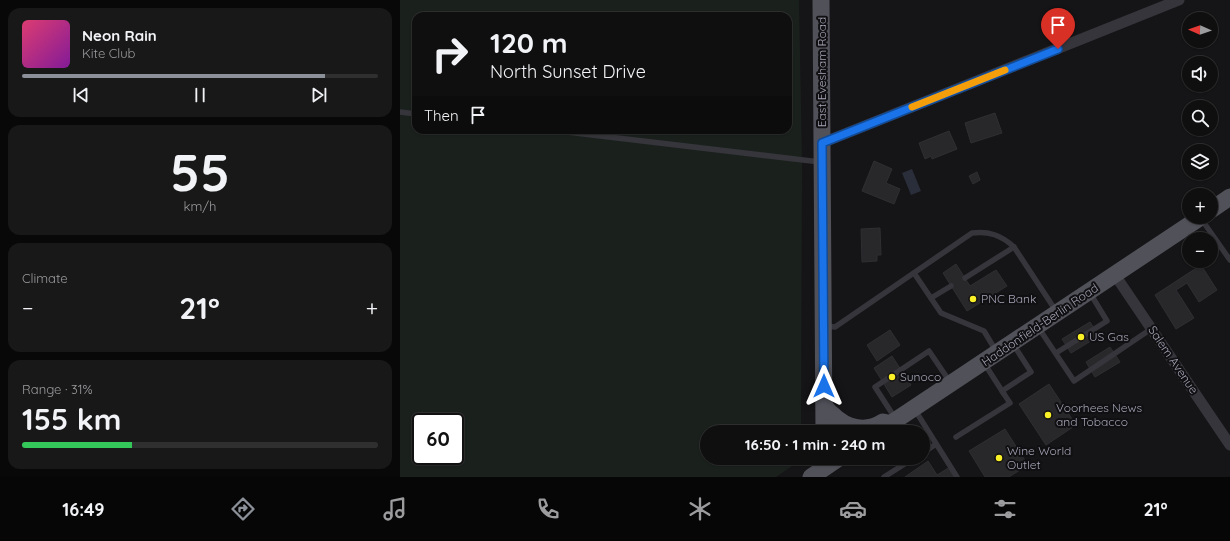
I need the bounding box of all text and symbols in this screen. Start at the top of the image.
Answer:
pin [1041,8,1075,49]
north arrow [1182,12,1218,48]
map controls [1182,12,1218,268]
icon: arrive [1047,14,1069,36]
street label: East Evesham Road [814,17,829,127]
text: 120 m [490,25,568,60]
text: Neon Rain [82,26,157,45]
icon: right [424,28,476,80]
text: Kite Club [82,45,135,61]
button: sound [1182,56,1218,92]
text: North Sunset Drive [490,60,646,83]
icon: previous [70,84,92,106]
icon: pause [189,84,211,106]
icon: next [308,84,330,106]
button: search [1182,100,1218,136]
icon: arrive [467,104,489,126]
text: Then [424,106,459,125]
text: 55 [170,139,230,204]
button: layers [1182,144,1218,180]
button: + [1182,188,1218,224]
text: km/h [184,198,216,214]
button: − [1182,232,1218,268]
text: Climate [22,270,68,286]
street label: Haddonfield-Berlin Road [979,280,1101,369]
text: 21° [179,289,220,327]
place label: PNC Bank [981,291,1036,306]
text: − [22,294,33,322]
text: + [366,294,378,322]
marker: PNC Bank [968,294,978,304]
street label: Salem Avenue [1145,323,1202,397]
place label: US Gas [1089,329,1129,344]
marker: US Gas [1076,332,1086,342]
position arrow [803,365,845,407]
place label: Sunoco [900,369,941,384]
marker: Sunoco [887,372,897,382]
text: Range · 31% [22,381,93,397]
text: 155 km [22,400,121,438]
place label: Voorhees News and Tobacco [1056,400,1143,429]
marker: Voorhees News and Tobacco [1043,410,1053,420]
speed limit sign: 60 [412,413,464,465]
text: 16:50 · 1 min · 240 m [745,435,885,454]
place label: Wine World Outlet [1007,443,1071,472]
marker: Wine World Outlet [994,453,1004,463]
icon: directions [229,495,257,523]
icon: music [381,495,409,523]
icon: phone [534,495,562,523]
icon: climate [686,495,714,523]
icon: car [839,495,867,523]
icon: filters [991,495,1019,523]
text: 16:49 [62,498,105,521]
text: 21° [1143,498,1168,521]

